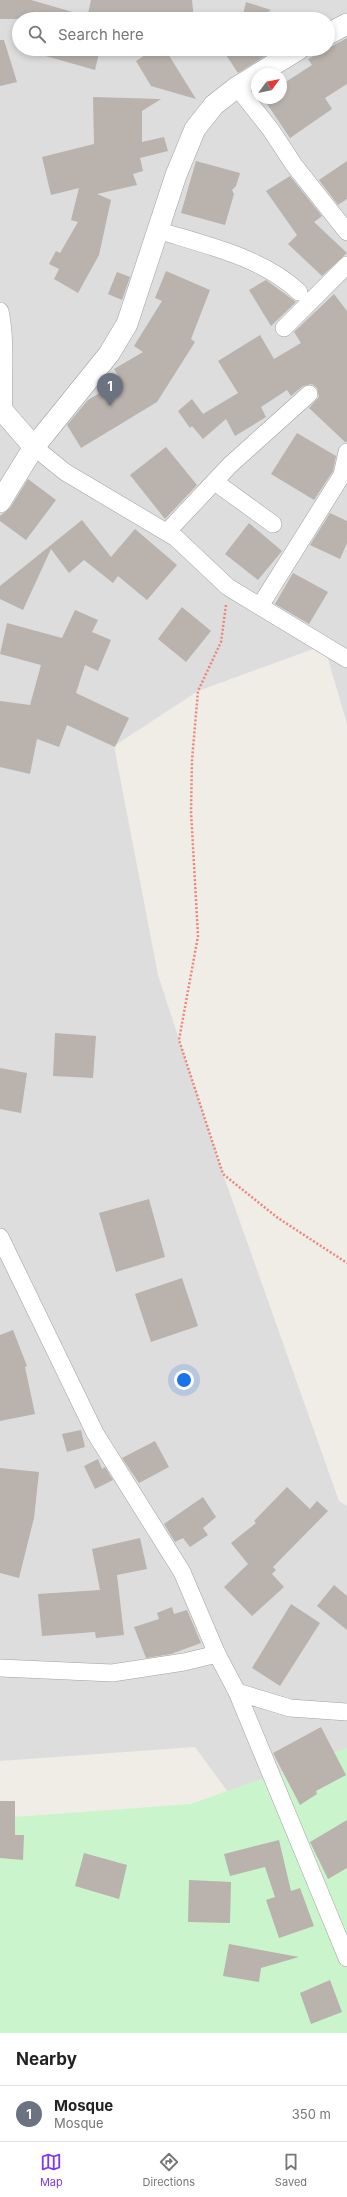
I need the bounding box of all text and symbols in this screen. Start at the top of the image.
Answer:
search box [12,12,335,56]
icon: search [26,23,48,45]
text: Search here [58,25,144,44]
north arrow [251,68,287,104]
pin: 1 [97,373,123,406]
your location [174,1370,194,1390]
text: Nearby [16,2049,77,2069]
text: Mosque [54,2096,113,2115]
text: 1 [26,2106,32,2122]
text: 350 m [292,2106,331,2122]
text: Mosque [54,2115,104,2131]
tab: Map [40,2151,63,2189]
tab: Directions [143,2151,195,2189]
tab: Saved [275,2151,307,2189]

